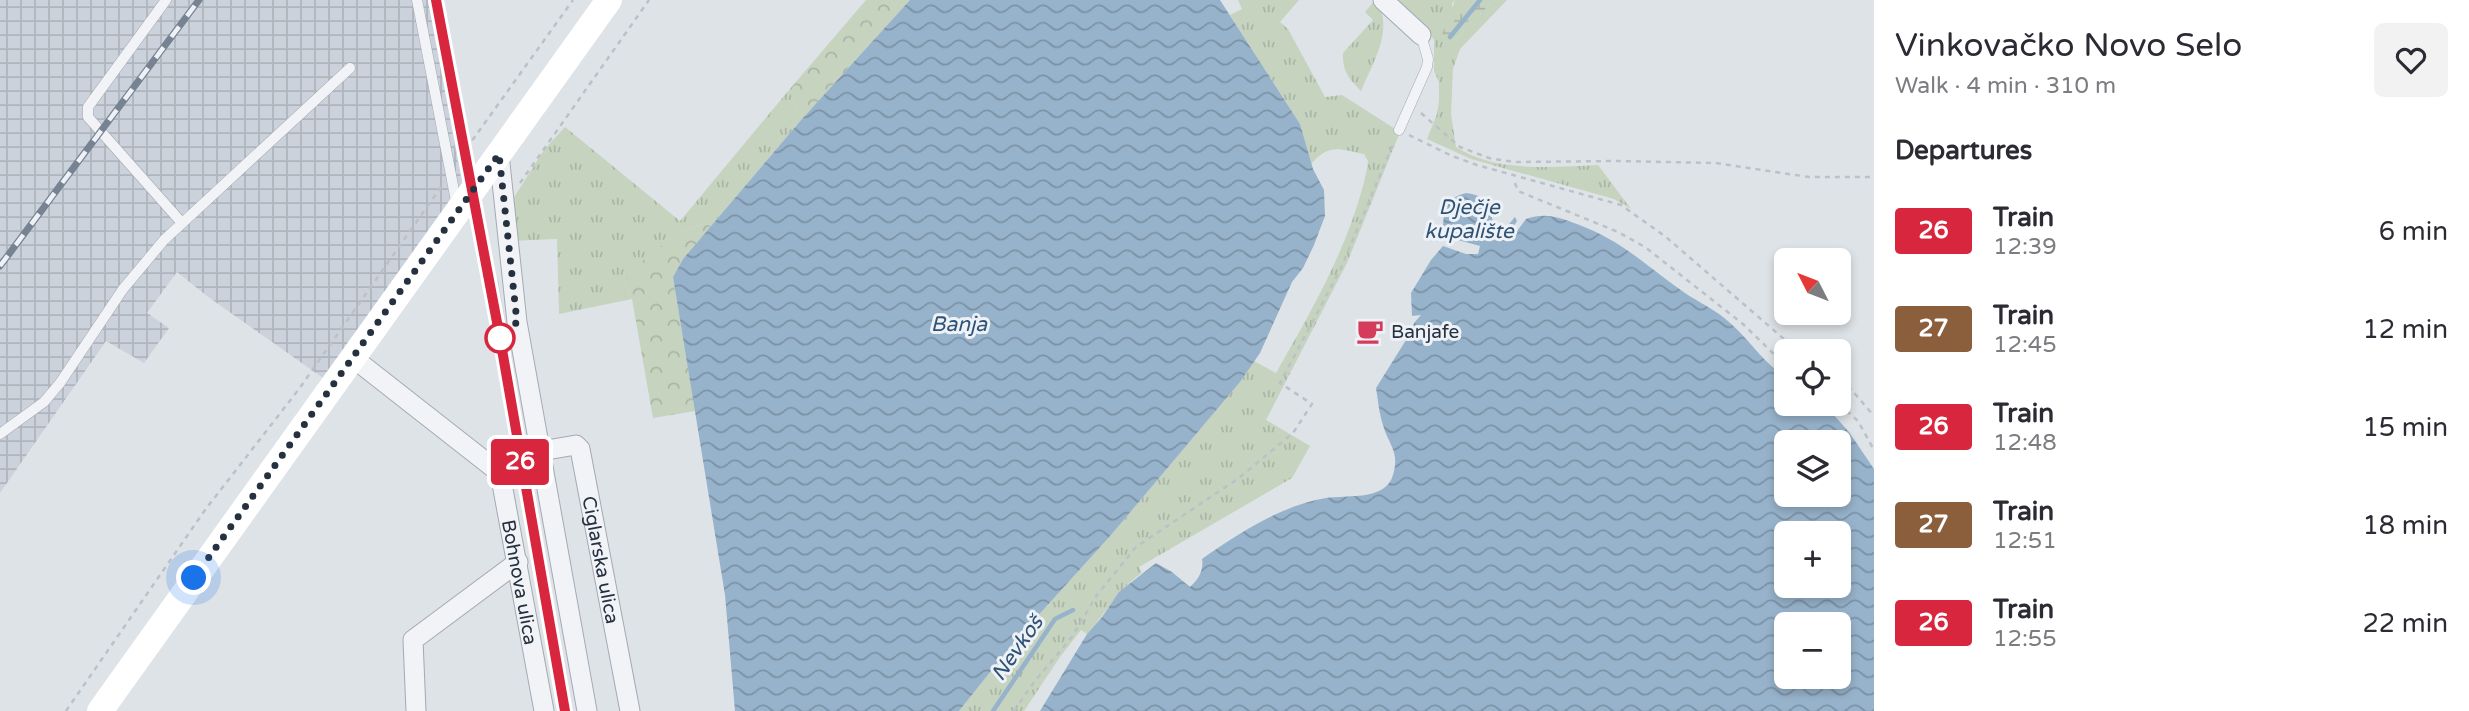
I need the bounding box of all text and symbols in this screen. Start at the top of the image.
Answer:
button: heart [2374,23,2448,97]
text: Vinkovačko Novo Selo [1895,26,2242,65]
text: Walk · 4 min · 310 m [1895,72,2116,100]
text: Departures [1895,135,2032,166]
water label: Dječje kupalište [1424,195,1515,244]
text: Train [1993,202,2054,233]
text: 26 [1918,216,1949,245]
text: 6 min [2379,216,2448,247]
text: 12:39 [1993,233,2057,261]
north arrow [1774,248,1852,326]
map controls [1774,248,1851,689]
text: Train [1993,300,2054,331]
water label: Banja [931,312,988,337]
text: 27 [1918,314,1949,343]
text: 12 min [2362,314,2448,345]
cafe icon: Banjafe [1355,316,1385,346]
place label: Banjafe [1391,321,1459,343]
unlabelled marker [485,323,515,353]
text: 12:45 [1993,331,2057,359]
button: locate [1774,339,1851,416]
text: Train [1993,398,2054,429]
text: 26 [1918,412,1949,441]
text: 15 min [2362,412,2448,443]
text: 12:48 [1993,429,2057,457]
button: layers [1774,430,1851,507]
line badge: 26 [489,439,552,485]
text: 26 [505,447,535,476]
street label: Ciglarska ulica [577,494,623,626]
text: Train [1993,496,2054,527]
text: 27 [1918,510,1949,539]
text: 18 min [2362,510,2448,541]
street label: Bohnova ulica [497,518,542,647]
button: + [1774,521,1851,598]
text: 12:51 [1993,527,2057,555]
your location [176,560,211,595]
text: Train [1993,594,2054,625]
text: 26 [1918,608,1949,637]
text: 22 min [2362,608,2448,639]
water label: Nevkoš [986,609,1050,686]
button: − [1774,612,1851,689]
text: 12:55 [1993,625,2057,653]

